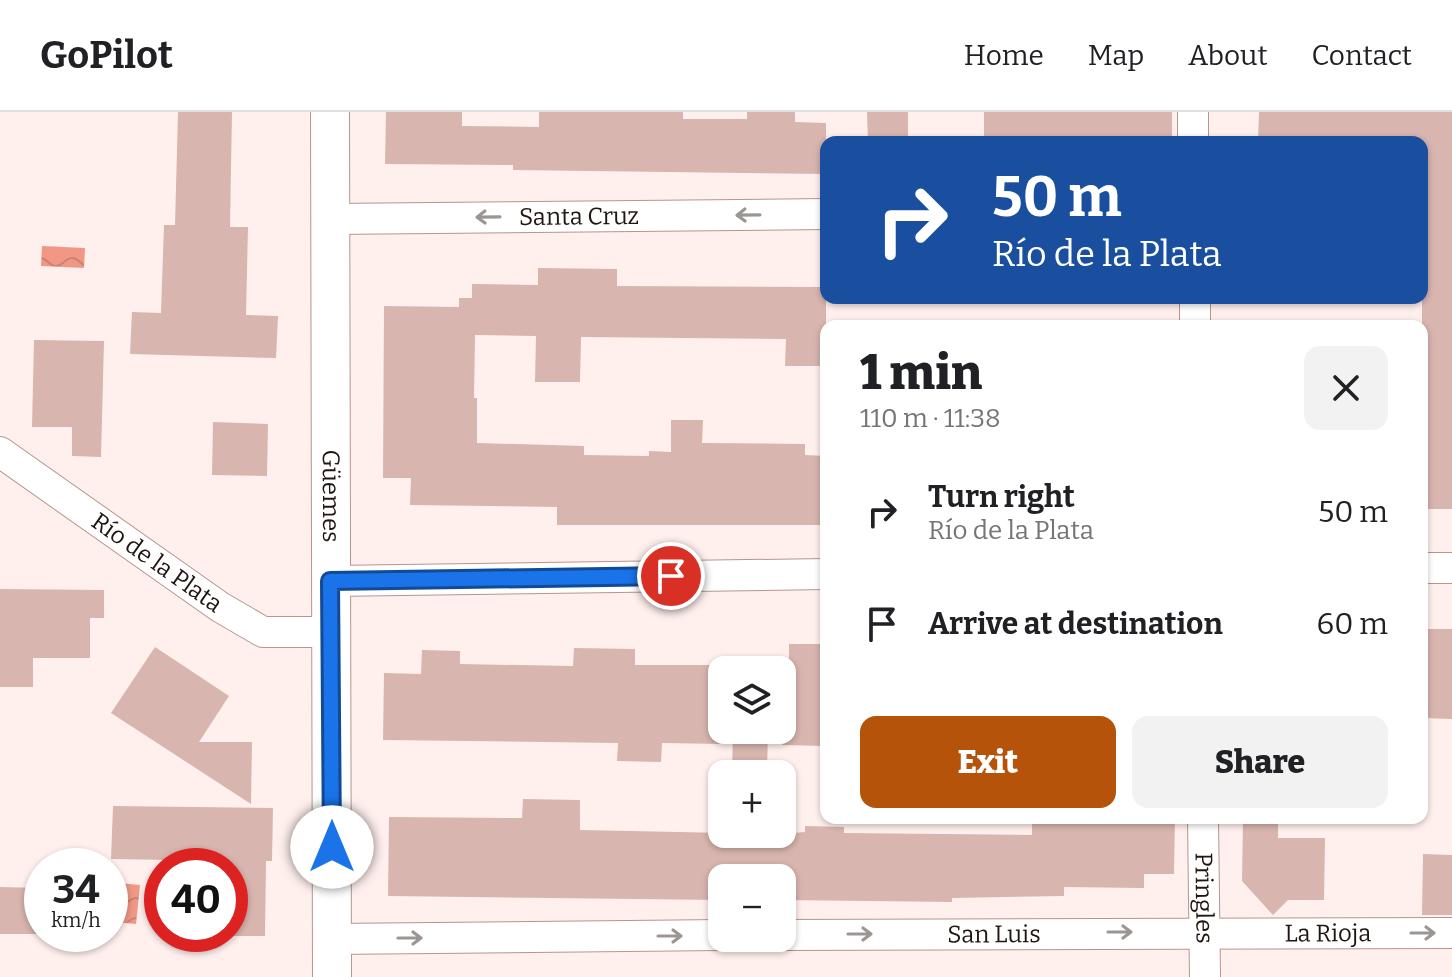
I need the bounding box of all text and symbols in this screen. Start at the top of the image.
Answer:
text: GoPilot [40,32,173,78]
text: Home [964,39,1044,72]
text: Map [1088,39,1144,72]
text: About [1188,39,1268,72]
text: Contact [1312,39,1412,72]
text: 50 m [992,164,1122,231]
icon: right [860,168,964,272]
street label: Santa Cruz [519,202,639,231]
one-way arrow [735,207,762,223]
one-way arrow [475,210,502,225]
text: Río de la Plata [992,232,1222,276]
text: 1 min [860,344,982,402]
button: close [1304,346,1388,430]
text: 110 m · 11:38 [860,403,1001,434]
street label: Güemes [317,449,345,543]
text: Turn right [928,479,1075,515]
icon: right [860,490,904,534]
text: 50 m [1318,494,1388,530]
street label: Río de la Plata [86,507,228,618]
text: Río de la Plata [928,515,1094,546]
pin [637,542,705,610]
icon: arrive [649,554,693,598]
icon: arrive [860,602,904,646]
text: Arrive at destination [928,606,1223,642]
text: 60 m [1317,606,1388,642]
map controls [708,656,796,952]
button: layers [708,656,796,744]
button: Exit [860,716,1116,808]
button: Share [1132,716,1388,808]
button: + [708,760,796,848]
position arrow [290,805,374,889]
speed limit sign: 40 [144,848,248,952]
street label: Pringles [1189,852,1219,944]
button: − [708,864,796,952]
text: 34 [52,866,100,914]
text: km/h [51,908,101,932]
street label: La Rioja [1284,919,1372,947]
street label: San Luis [947,920,1041,949]
one-way arrow [1106,924,1133,940]
one-way arrow [1409,925,1436,941]
one-way arrow [846,926,873,942]
one-way arrow [656,928,683,944]
one-way arrow [396,930,423,946]

